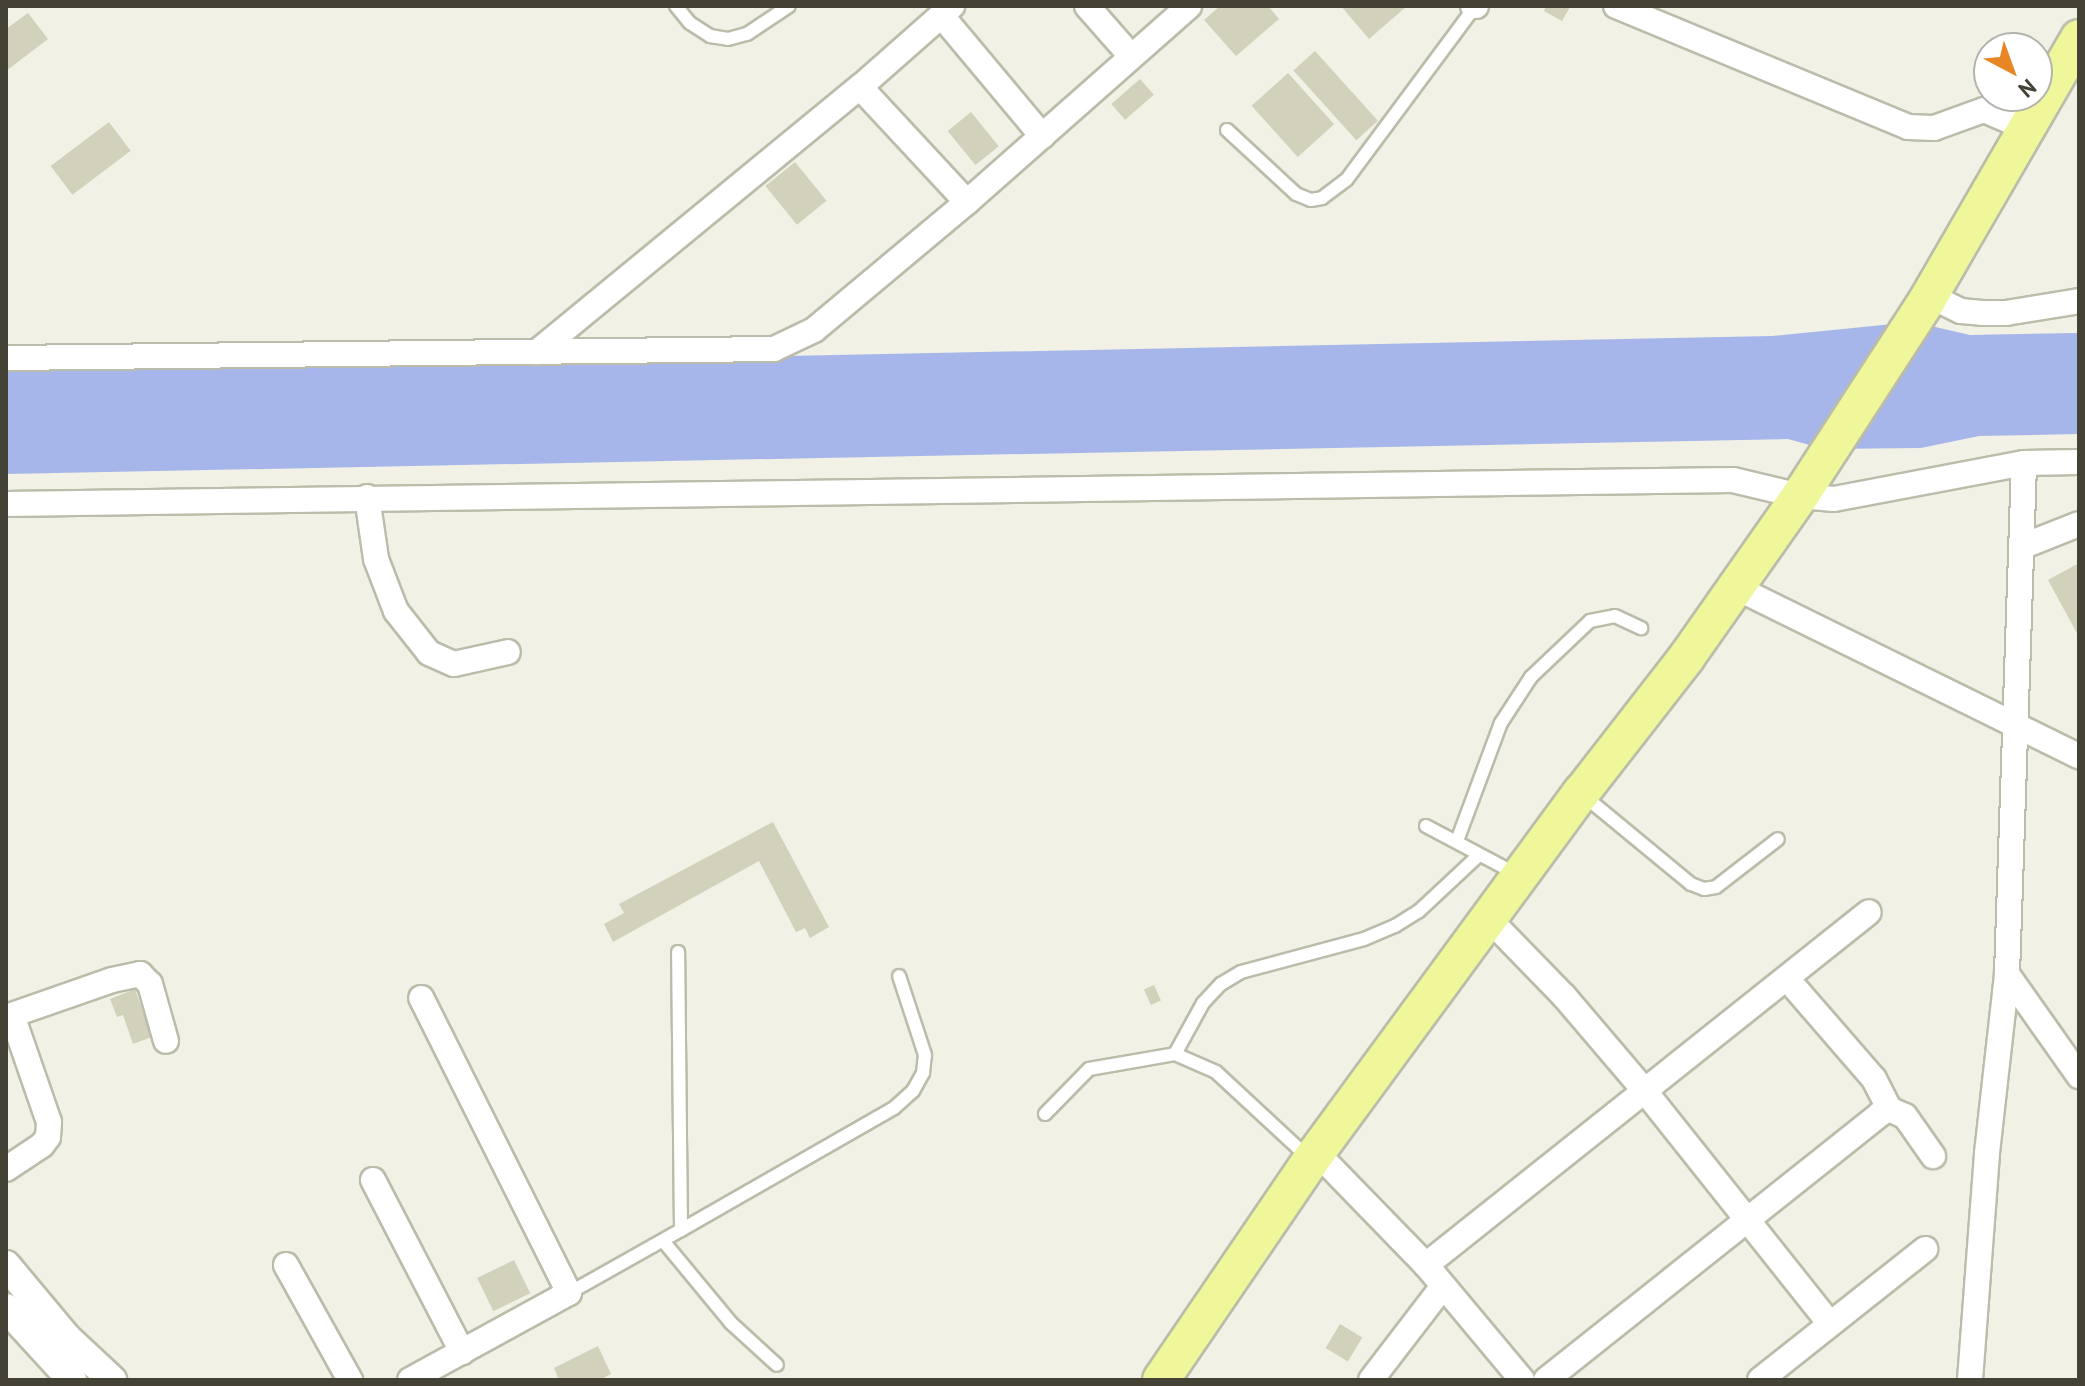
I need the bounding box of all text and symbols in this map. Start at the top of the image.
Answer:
north arrow [1973,32,2053,112]
text: N [2013,73,2042,104]

